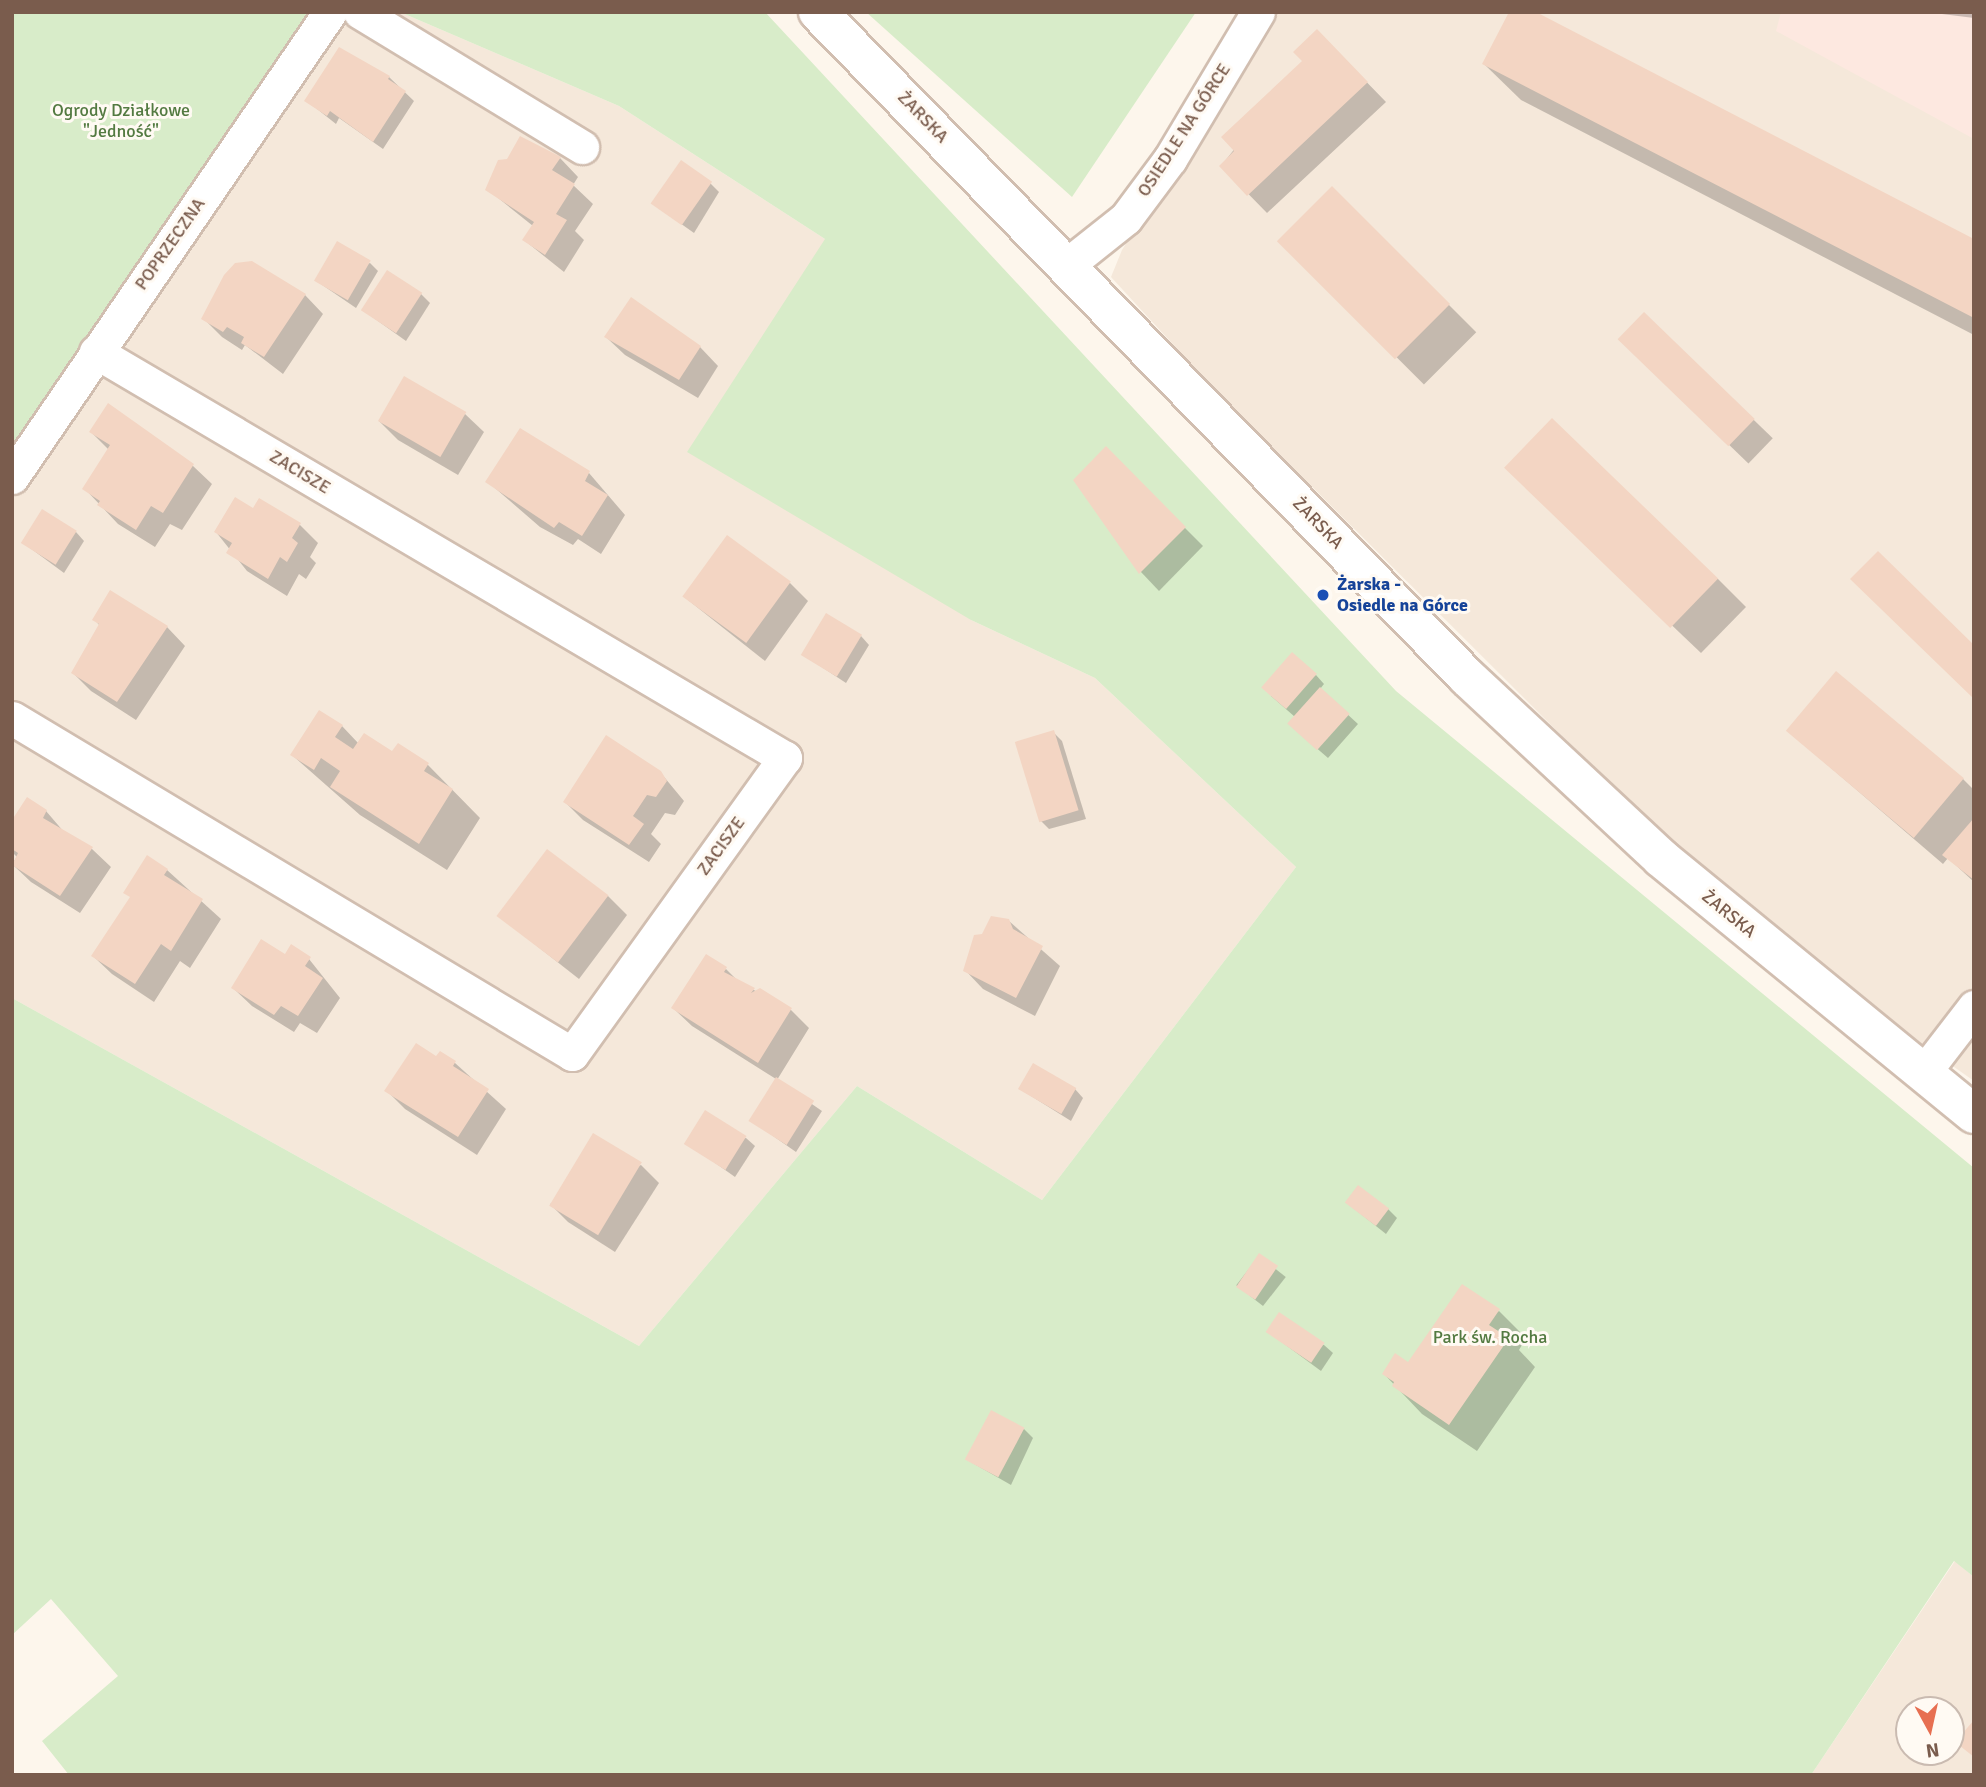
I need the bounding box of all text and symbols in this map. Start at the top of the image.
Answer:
street label: OSIEDLE NA GÓRCE [1133,59,1235,201]
street label: ŻARSKA [893,87,953,147]
park label: Ogrody Działkowe "Jedność" [52,100,190,142]
street label: POPRZECZNA [130,194,210,294]
street label: ZACISZE [266,445,334,499]
street label: ŻARSKA [1288,493,1348,553]
place label: Żarska - Osiedle na Górce [1337,574,1468,616]
marker: Żarska - Osiedle na Górce [1315,587,1331,603]
street label: ZACISZE [693,813,749,879]
street label: ŻARSKA [1697,886,1761,942]
park label: Park św. Rocha [1433,1326,1547,1348]
north arrow [1895,1696,1965,1766]
text: N [1924,1737,1941,1763]

